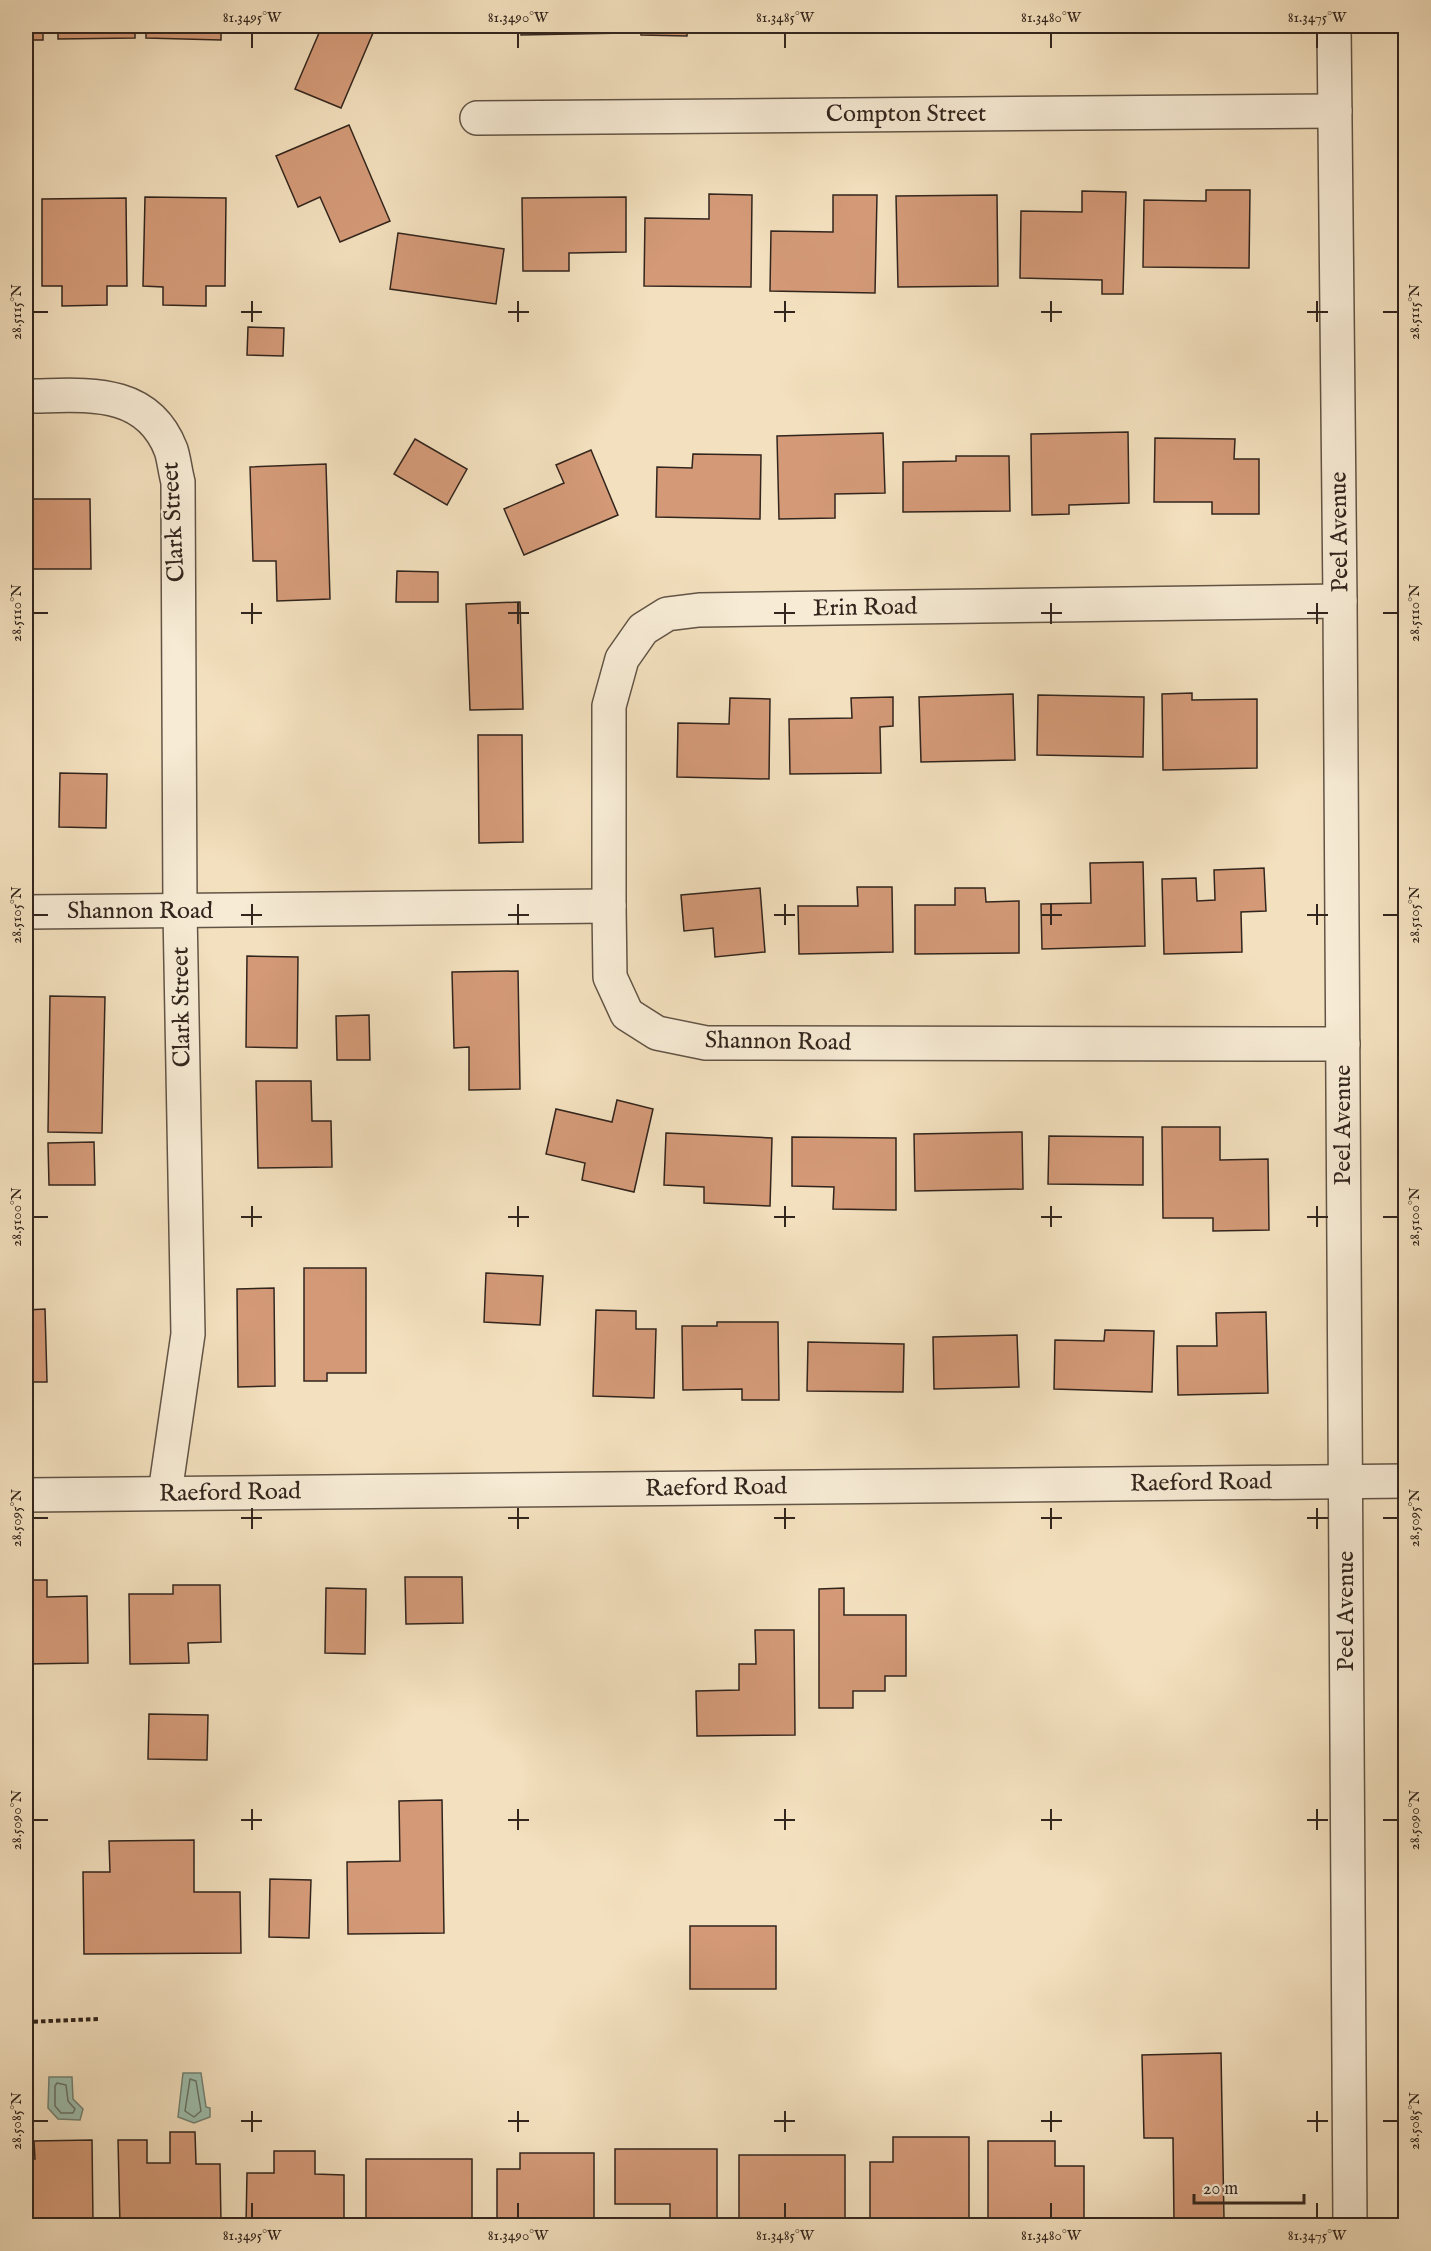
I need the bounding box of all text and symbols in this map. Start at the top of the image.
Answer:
text: 81.3495°W [223,8,282,27]
text: 81.3490°W [488,8,549,27]
text: 81.3485°W [756,8,815,27]
text: 81.3480°W [1021,8,1082,27]
text: 81.3475°W [1288,8,1347,27]
street label: Compton Street [826,99,986,130]
text: 28.5115°N [7,284,26,340]
text: 28.5115°N [1405,284,1424,340]
street label: Clark Street [155,461,193,583]
street label: Peel Avenue [1323,471,1357,593]
text: 28.5110°N [7,584,26,642]
text: 28.5110°N [1405,584,1424,642]
street label: Erin Road [813,592,918,624]
text: 28.5105°N [7,886,26,944]
text: 28.5105°N [1405,886,1424,944]
street label: Shannon Road [67,896,213,927]
street label: Clark Street [165,946,199,1068]
street label: Shannon Road [705,1025,852,1059]
street label: Peel Avenue [1328,1065,1359,1185]
text: 28.5100°N [7,1187,26,1247]
text: 28.5100°N [1405,1187,1424,1247]
street label: Raeford Road [1130,1466,1272,1500]
street label: Raeford Road [645,1471,787,1505]
street label: Raeford Road [159,1476,301,1510]
text: 28.5095°N [7,1489,26,1547]
text: 28.5095°N [1405,1489,1424,1547]
street label: Peel Avenue [1331,1551,1362,1671]
text: 28.5090°N [7,1790,26,1850]
text: 28.5090°N [1405,1790,1424,1850]
text: 28.5085°N [7,2092,26,2150]
text: 28.5085°N [1405,2092,1424,2150]
scale bar [1194,2167,1304,2205]
text: 20 m [1203,2178,1238,2201]
text: 81.3495°W [223,2226,282,2245]
text: 81.3490°W [488,2226,549,2245]
text: 81.3485°W [756,2226,815,2245]
text: 81.3480°W [1021,2226,1082,2245]
text: 81.3475°W [1288,2226,1347,2245]

